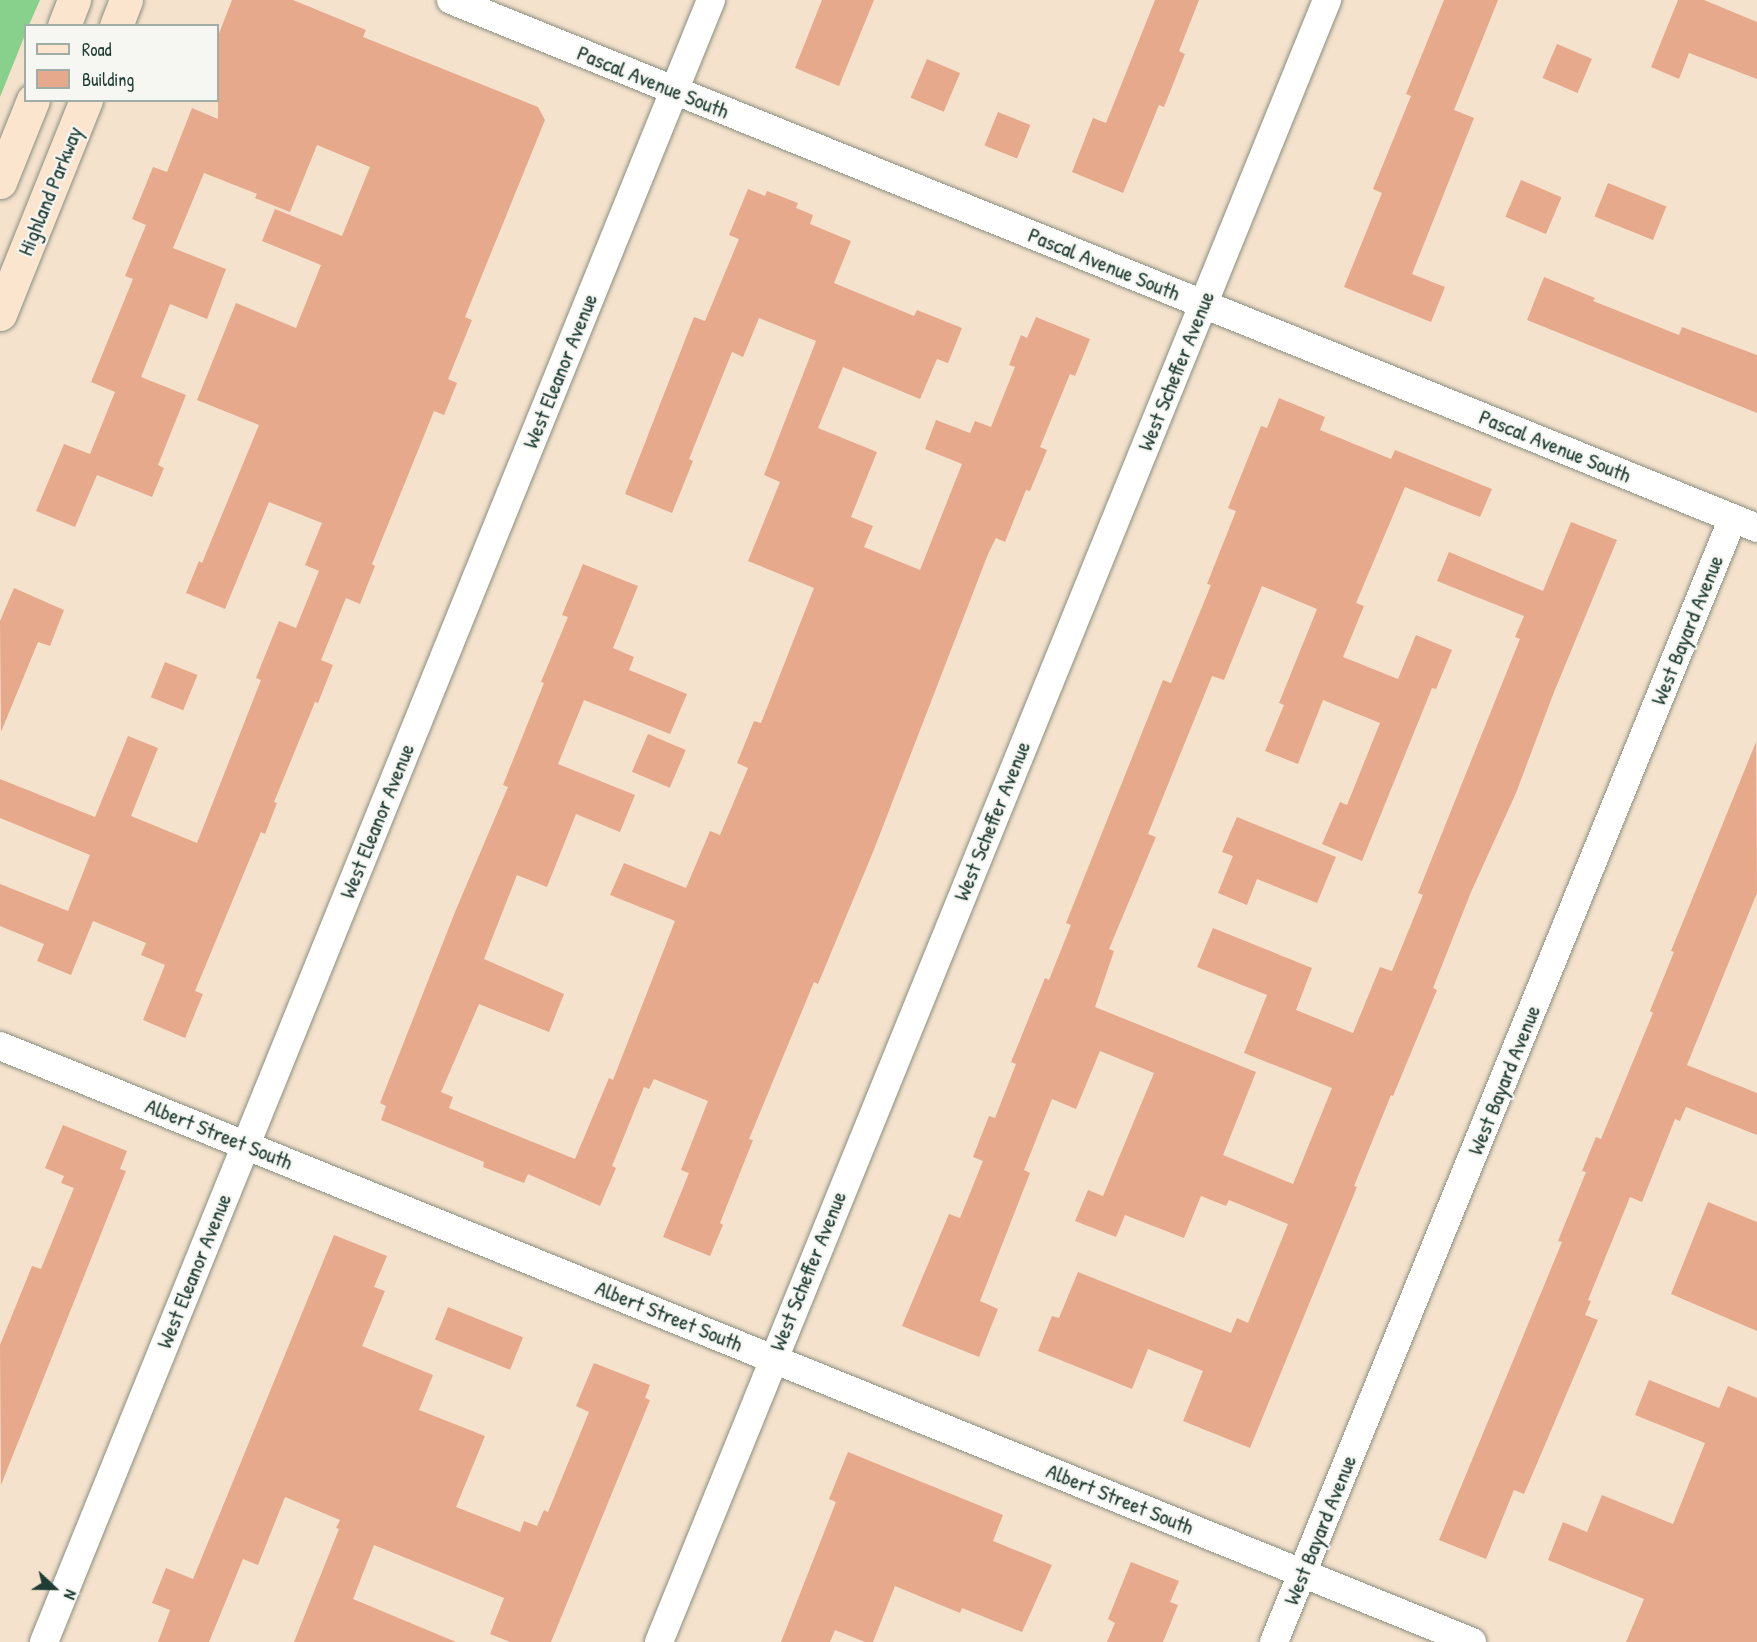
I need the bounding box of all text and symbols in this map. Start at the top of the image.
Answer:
legend [24,24,219,102]
text: Road [82,37,112,62]
street label: Pascal Avenue South [573,40,733,124]
text: Building [82,67,134,92]
street label: Highland Parkway [12,122,88,260]
street label: Pascal Avenue South [1024,222,1184,306]
street label: West Scheffer Avenue [1132,287,1220,455]
street label: West Eleanor Avenue [517,290,603,452]
street label: Pascal Avenue South [1475,404,1635,488]
street label: West Bayard Avenue [1645,551,1729,709]
street label: West Scheffer Avenue [948,737,1036,905]
street label: West Eleanor Avenue [334,740,420,902]
street label: West Bayard Avenue [1462,1001,1546,1159]
street label: Albert Street South [142,1092,296,1176]
street label: West Scheffer Avenue [764,1187,852,1355]
street label: West Eleanor Avenue [151,1190,237,1352]
street label: Albert Street South [592,1274,746,1358]
street label: West Bayard Avenue [1278,1451,1362,1609]
street label: Albert Street South [1043,1457,1197,1541]
north arrow [24,1558,84,1618]
text: N [59,1587,82,1603]

